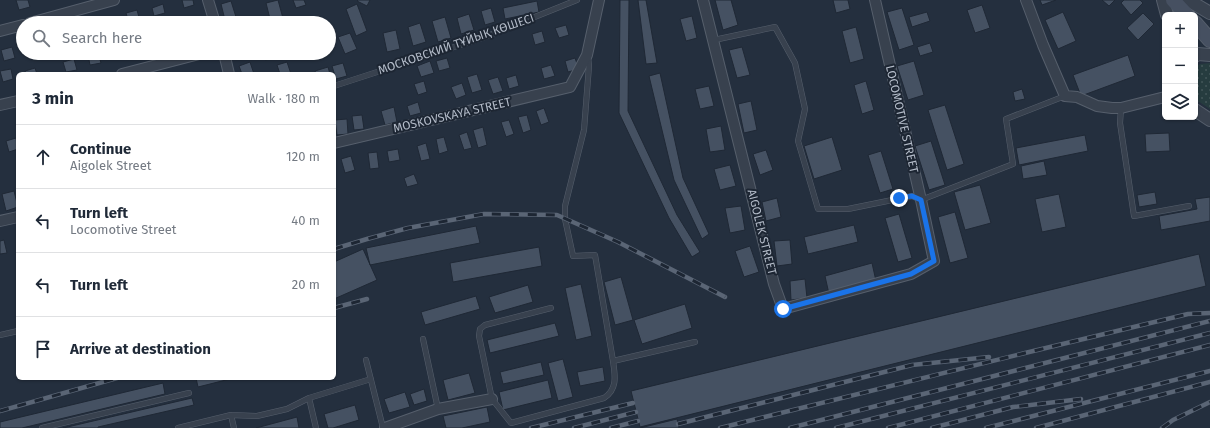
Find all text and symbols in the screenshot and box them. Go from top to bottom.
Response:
street label: МОСКОВСКИЙ ТҰЙЫҚ КӨШЕСІ [376,10,536,77]
map controls [1162,12,1198,120]
button: + [1162,12,1198,48]
search box [16,16,336,60]
icon: search [30,27,52,49]
text: Search here [62,29,142,47]
button: − [1162,48,1198,84]
street label: LOCOMOTIVE STREET [883,64,921,175]
button: layers [1162,84,1198,120]
text: 3 min [32,88,74,109]
text: Walk · 180 m [248,91,320,106]
street label: MOSKOVSKAYA STREET [392,94,513,135]
text: Continue [70,140,131,158]
icon: ahead [32,146,54,168]
text: 120 m [286,149,320,164]
text: Aigolek Street [70,158,151,173]
street label: AIGOLEK STREET [745,188,780,277]
route end [890,189,908,207]
text: Turn left [70,204,128,222]
icon: left [32,210,54,232]
text: 40 m [291,213,320,228]
text: Locomotive Street [70,222,177,237]
icon: left [32,274,54,296]
text: Turn left [70,276,128,294]
text: 20 m [292,277,320,292]
route start [774,300,792,318]
icon: arrive [32,338,54,360]
text: Arrive at destination [70,340,211,358]

